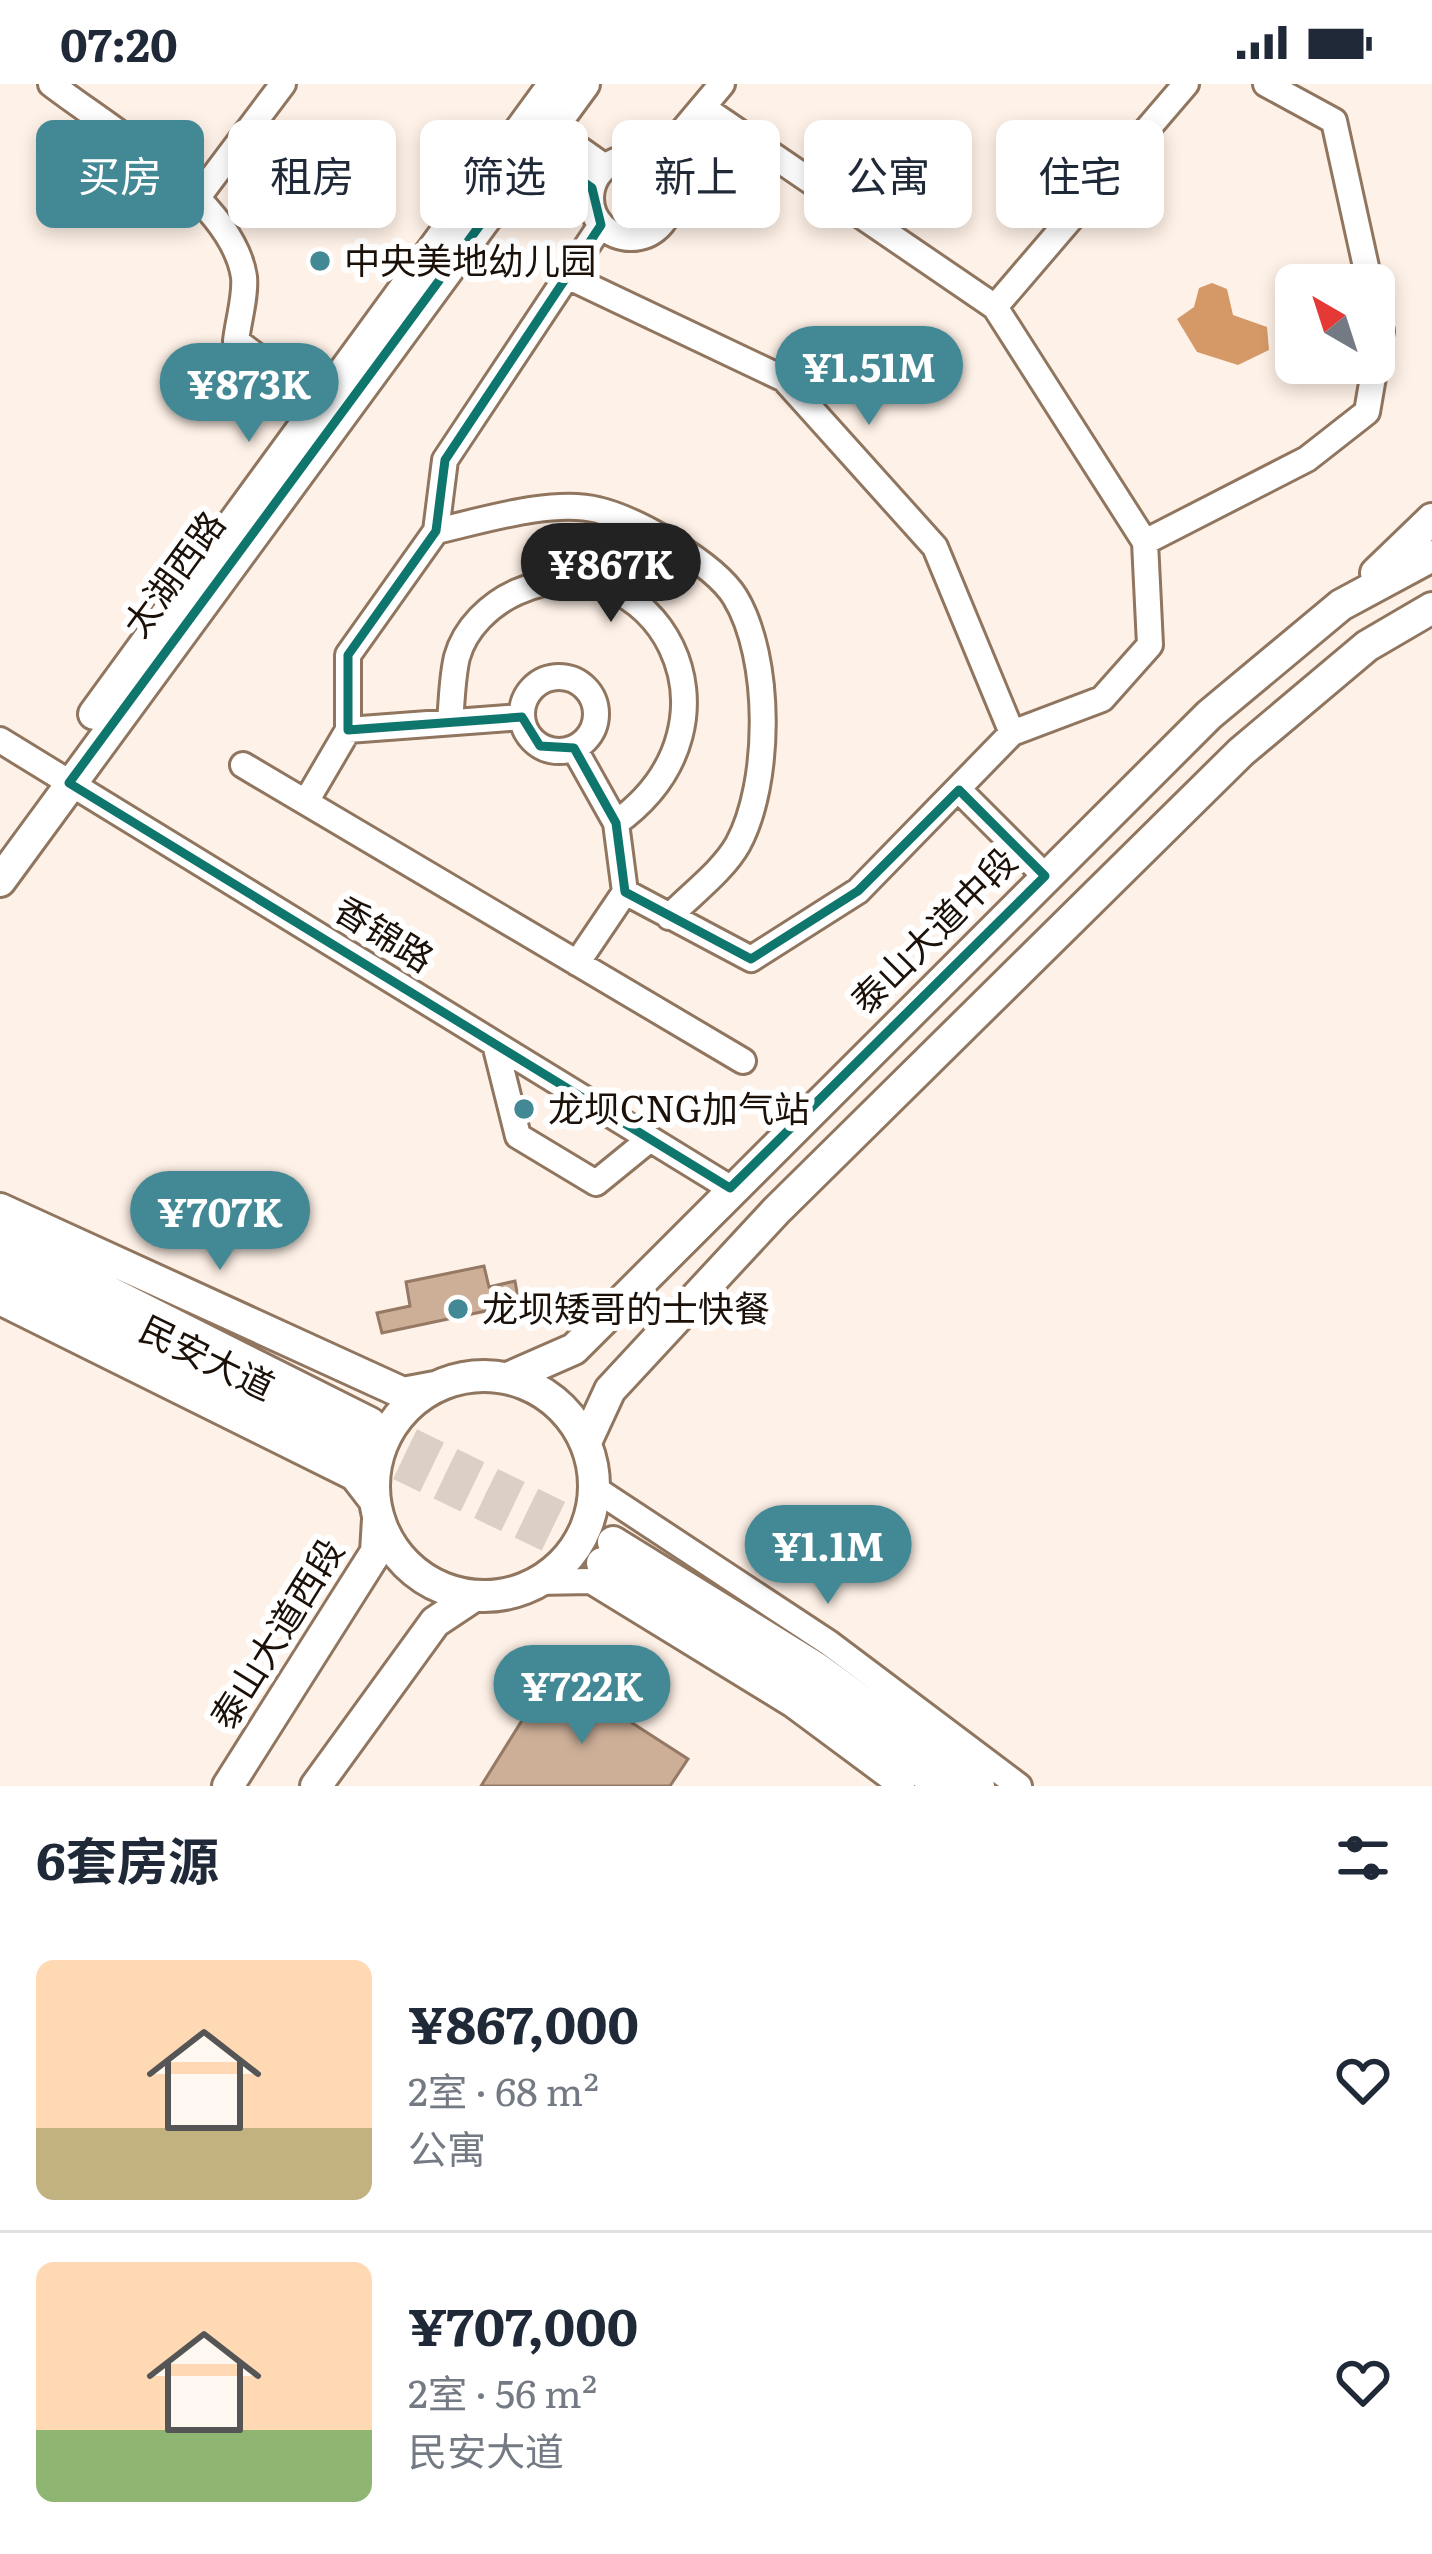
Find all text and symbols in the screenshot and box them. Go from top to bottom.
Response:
text: 07:20 [60,9,178,76]
chip: 买房 [36,120,204,228]
chip: 租房 [228,120,396,228]
chip: 筛选 [420,120,588,228]
chip: 新上 [612,120,780,228]
chip: 公寓 [804,120,972,228]
chip: 住宅 [996,120,1164,228]
place label: 中央美地幼儿园 [344,232,596,285]
marker: 中央美地幼儿园 [307,248,333,274]
north arrow [1275,264,1395,384]
map controls [1275,264,1395,384]
pin: ¥1.51M [771,326,967,428]
text: ¥1.51M [802,336,936,394]
pin: ¥873K [165,343,333,445]
text: ¥873K [187,353,311,411]
street label: 太湖西路 [108,499,236,646]
pin: ¥867K [527,523,695,625]
text: ¥867K [548,533,674,591]
street label: 泰山大道中段 [837,834,1027,1024]
street label: 香锦路 [325,881,445,983]
place label: 龙坝CNG加气站 [548,1080,810,1133]
marker: 龙坝CNG加气站 [511,1096,537,1122]
pin: ¥707K [136,1171,304,1273]
text: ¥707K [157,1181,283,1239]
place label: 龙坝矮哥的士快餐 [482,1280,770,1333]
marker: 龙坝矮哥的士快餐 [445,1296,471,1322]
street label: 民安大道 [132,1300,284,1411]
pin: ¥1.1M [744,1505,912,1607]
text: ¥1.1M [772,1515,884,1573]
street label: 泰山大道西段 [195,1527,355,1738]
pin: ¥722K [498,1645,666,1747]
text: ¥722K [520,1655,644,1713]
text: 6套房源 [36,1820,219,1896]
icon: filters [1330,1825,1396,1891]
text: ¥867,000 [408,1984,639,2060]
icon: home [132,2008,276,2152]
icon: heart [1330,2047,1396,2113]
text: 2室 · 68 m² [408,2060,599,2118]
text: 公寓 [408,2118,486,2176]
text: ¥707,000 [408,2286,638,2362]
icon: home [132,2310,276,2454]
icon: heart [1330,2349,1396,2415]
text: 2室 · 56 m² [408,2362,597,2420]
text: 民安大道 [408,2420,564,2478]

